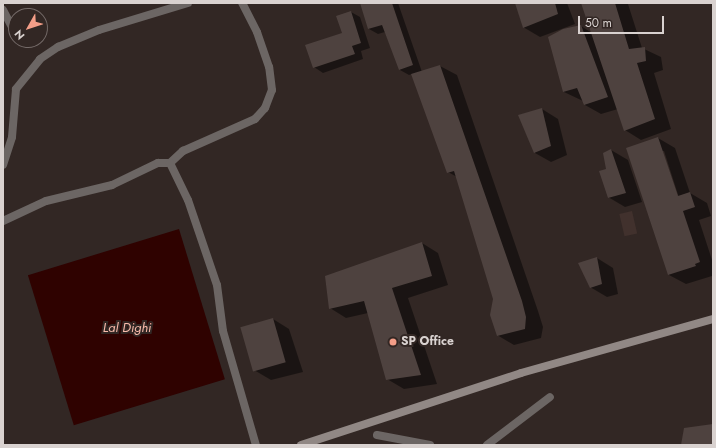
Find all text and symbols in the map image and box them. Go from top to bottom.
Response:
north arrow [8,8,48,48]
scale bar [580,8,666,34]
text: 50 m [585,14,612,32]
text: N [10,27,28,43]
water label: Lal Dighi [103,320,151,336]
place label: SP Office [401,335,454,349]
marker: SP Office [388,337,398,347]

